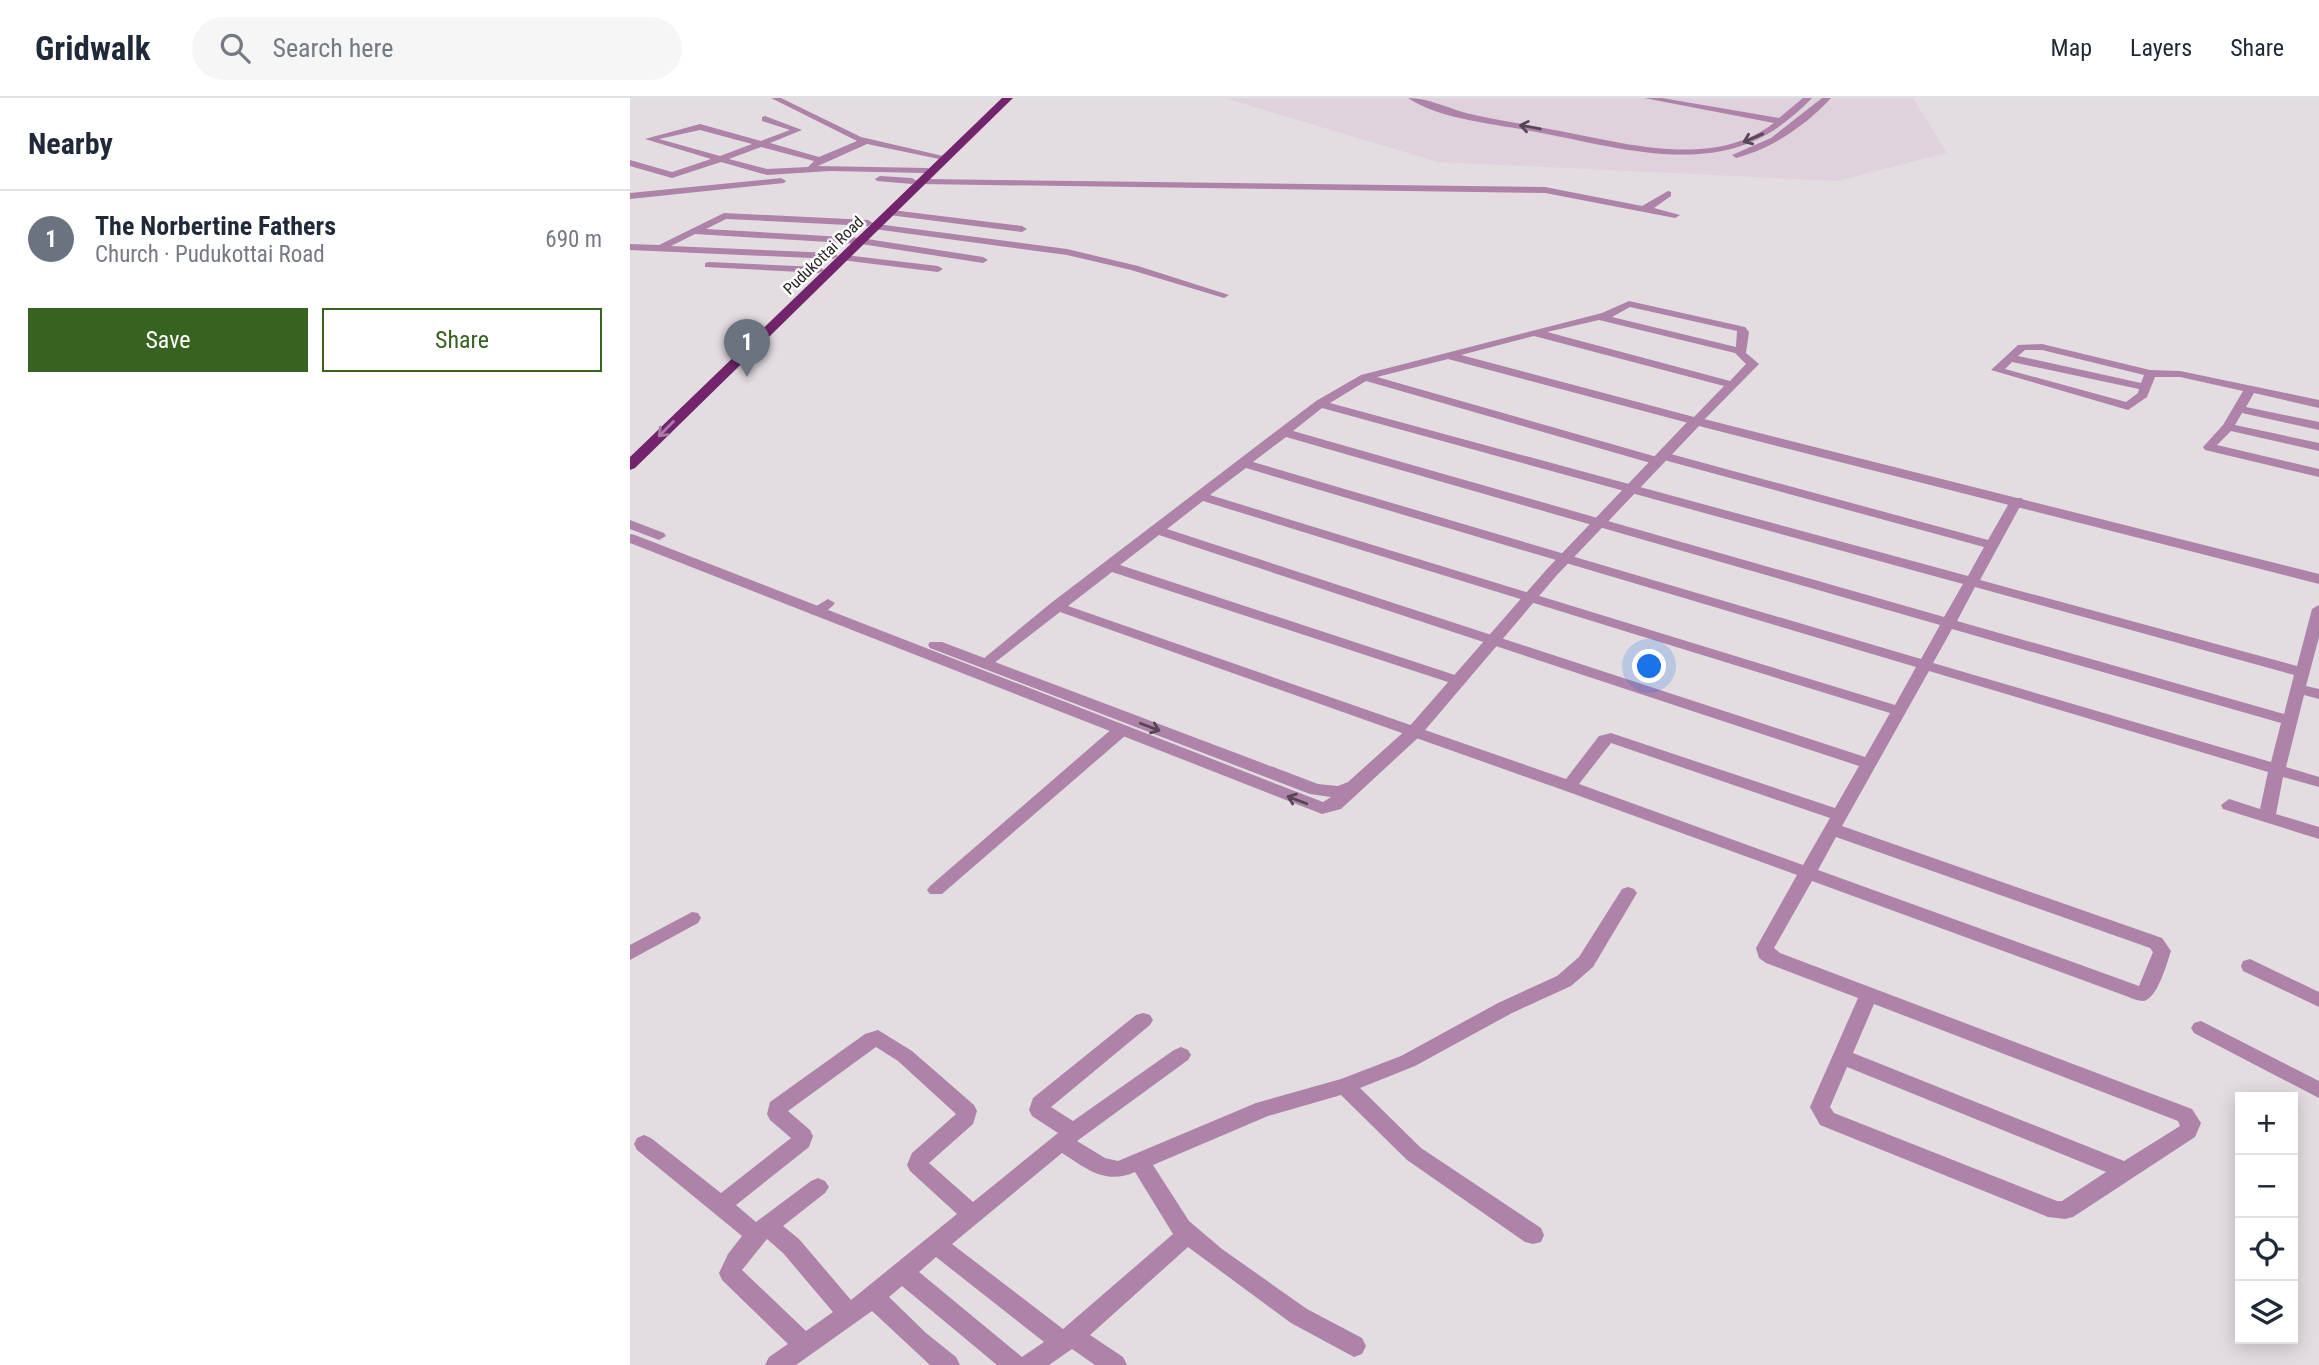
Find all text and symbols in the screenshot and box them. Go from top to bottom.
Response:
search box [192,17,682,80]
text: Gridwalk [35,29,150,68]
icon: search [216,29,254,67]
text: Search here [272,33,393,63]
text: Map [2051,34,2092,62]
text: Layers [2130,34,2192,62]
text: Share [2230,34,2284,62]
one-way arrow [1519,120,1541,134]
text: Nearby [28,126,113,161]
one-way arrow [1743,132,1764,145]
text: The Norbertine Fathers [95,211,336,241]
street label: Pudukottai Road [779,212,867,298]
text: 1 [45,226,57,253]
text: 690 m [545,226,602,253]
text: Church · Pudukottai Road [95,241,325,268]
button: Save [28,308,308,372]
button: Share [322,308,602,372]
pin: 1 [724,319,770,377]
one-way arrow [658,420,675,437]
your location [1632,649,1666,683]
one-way arrow [1138,722,1160,734]
one-way arrow [1287,792,1309,805]
map controls [2235,1092,2298,1344]
button: + [2235,1092,2298,1155]
button: − [2235,1155,2298,1218]
button: locate [2235,1218,2298,1281]
button: layers [2235,1281,2298,1344]

